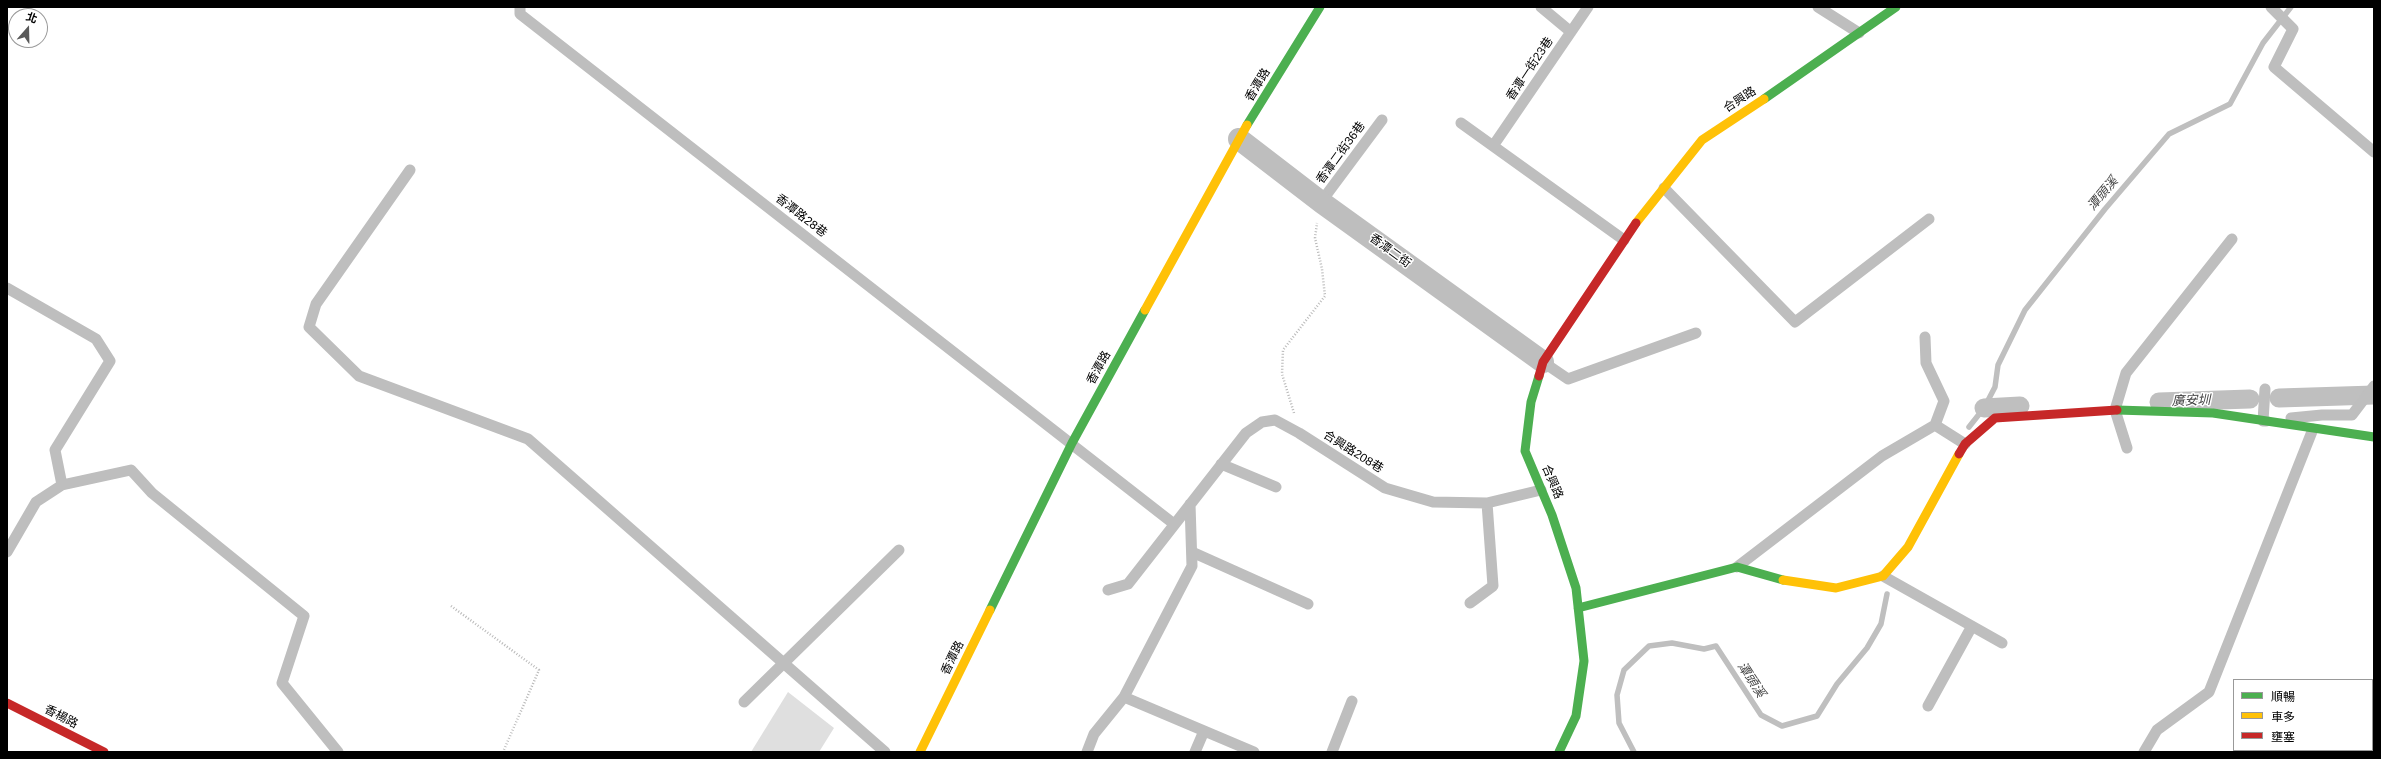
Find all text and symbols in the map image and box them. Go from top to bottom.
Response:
north arrow [8,8,48,48]
text: 北 [25,10,39,25]
street label: 香潭一街23巷 [1504,35,1556,103]
street label: 香潭路 [1243,66,1273,104]
street label: 合興路 [1721,84,1759,116]
street label: 香潭二街36巷 [1314,119,1368,187]
water label: 潭頭溪 [2084,174,2122,214]
street label: 香潭路28巷 [772,191,830,241]
street label: 香潭二街 [1366,231,1414,271]
street label: 香潭路 [1084,349,1114,387]
water label: 廣安圳 [2171,393,2211,409]
street label: 合興路208巷 [1320,428,1386,476]
street label: 合興路 [1538,463,1566,501]
street label: 香潭路 [939,639,967,677]
water label: 潭頭溪 [1734,659,1768,701]
legend [2233,679,2373,751]
text: 順暢 [2271,690,2295,704]
street label: 香楊路 [42,702,80,732]
text: 車多 [2271,710,2295,724]
text: 壅塞 [2271,730,2295,744]

